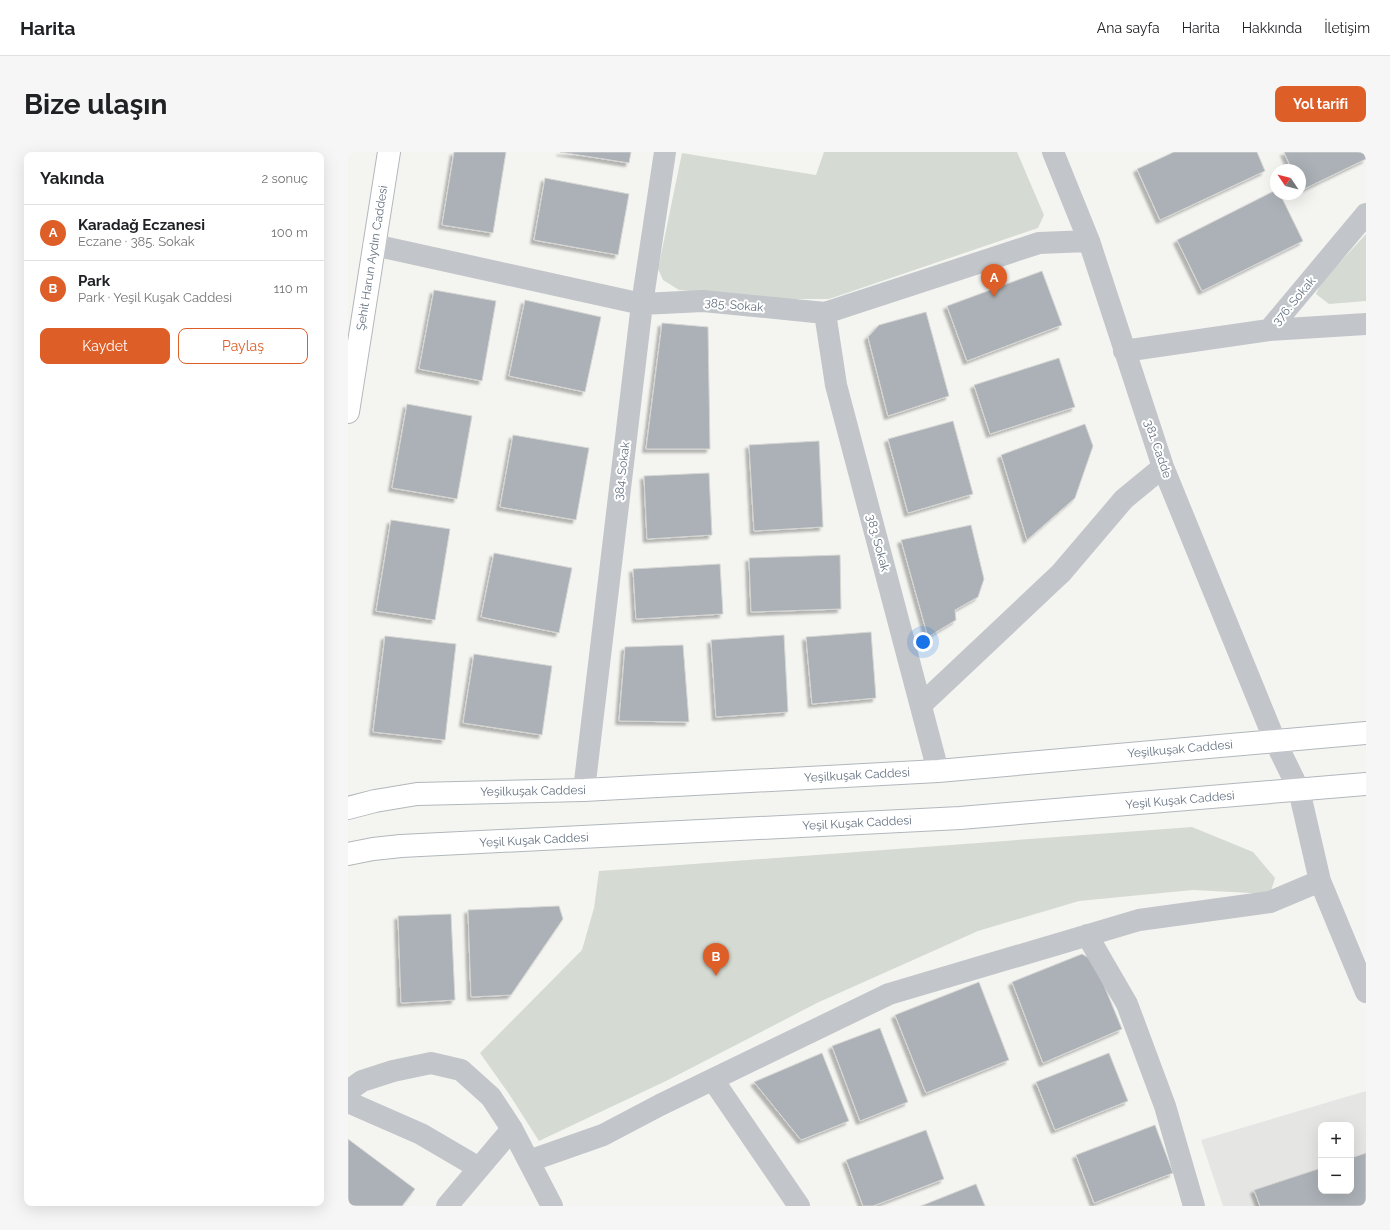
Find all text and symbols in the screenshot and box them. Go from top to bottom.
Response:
text: Harita [20,17,75,39]
text: Ana sayfa [1097,20,1160,36]
text: Harita [1182,20,1220,36]
text: Hakkında [1242,20,1302,36]
text: İletişim [1324,20,1370,36]
button: Yol tarifi [1275,86,1366,122]
text: Bize ulaşın [24,88,167,121]
north arrow [1270,164,1306,200]
text: Yakında [40,168,104,188]
text: 2 sonuç [261,171,308,186]
street label: Şehit Harun Aydın Caddesi [354,184,390,332]
text: Karadağ Eczanesi [78,216,205,234]
text: A [49,225,57,240]
text: 100 m [271,225,308,240]
text: Eczane · 385. Sokak [78,234,195,249]
pin: A [981,264,1007,297]
text: Park [78,272,110,290]
street label: 376. Sokak [1270,273,1319,328]
text: B [49,281,57,296]
text: 110 m [274,281,308,296]
text: Park · Yeşil Kuşak Caddesi [78,290,232,305]
street label: 385. Sokak [704,295,765,315]
button: Kaydet [40,328,170,364]
button: Paylaş [178,328,308,364]
street label: 381. Cadde [1141,418,1175,480]
street label: 384. Sokak [611,440,633,501]
street label: 383. Sokak [864,513,893,574]
your location [913,632,933,652]
street label: Yeşilkuşak Caddesi [1127,737,1233,761]
street label: Yeşilkuşak Caddesi [804,765,910,785]
street label: Yeşilkuşak Caddesi [480,783,586,799]
street label: Yeşil Kuşak Caddesi [1125,788,1235,812]
street label: Yeşil Kuşak Caddesi [802,813,912,833]
street label: Yeşil Kuşak Caddesi [479,830,589,850]
pin: B [703,943,729,976]
map controls [1318,1122,1354,1194]
button: + [1318,1122,1354,1158]
button: − [1318,1158,1354,1194]

